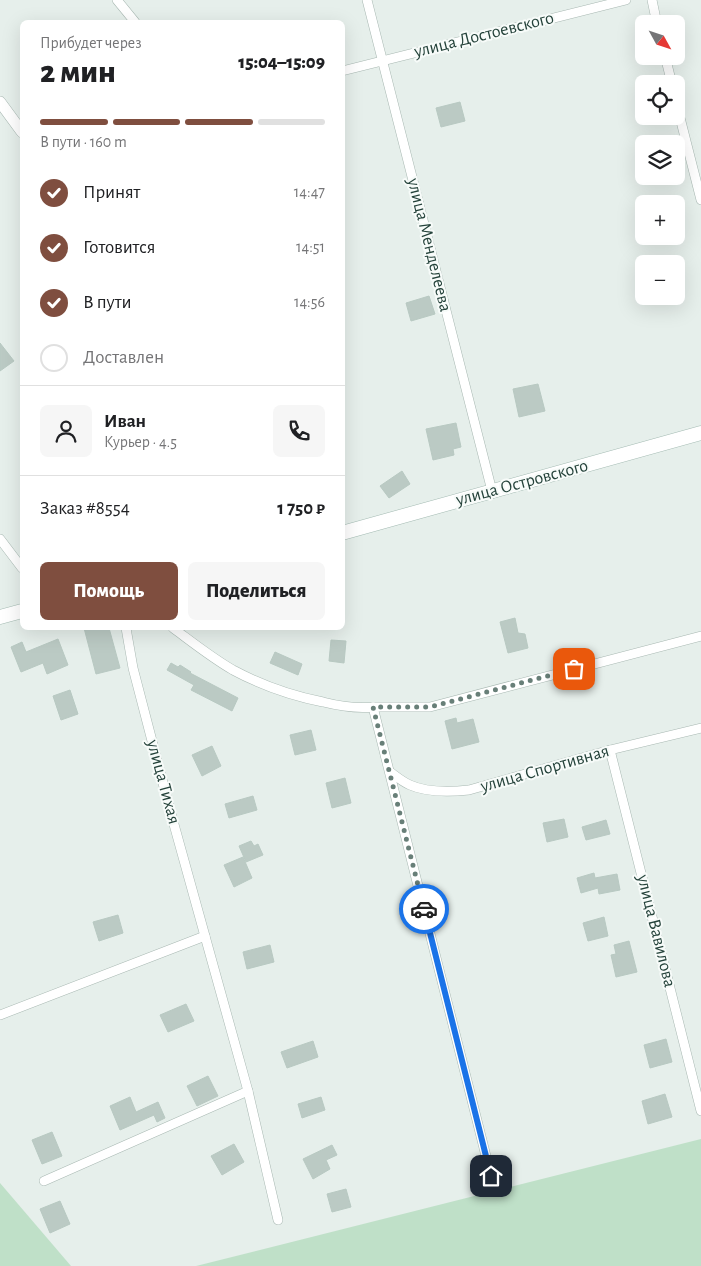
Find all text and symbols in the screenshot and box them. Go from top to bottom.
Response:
street label: улица Достоевского [411,9,556,61]
north arrow [635,15,685,65]
map controls [635,15,685,305]
text: Прибудет через [40,35,142,51]
text: 15:04–15:09 [238,53,325,72]
text: 2 мин [40,56,116,88]
button: locate [635,75,685,125]
text: В пути · 160 m [40,134,127,150]
button: layers [635,135,685,185]
street label: улица Менделеева [403,175,454,314]
icon: check [40,179,68,207]
text: Принят [83,183,140,202]
text: 14:47 [294,184,325,200]
button: + [635,195,685,245]
icon: check [40,234,68,262]
text: Готовится [83,238,156,257]
text: 14:51 [296,239,325,255]
button: − [635,255,685,305]
icon: check [40,289,68,317]
text: В пути [83,293,132,312]
text: 14:56 [294,294,325,310]
text: Доставлен [83,348,164,367]
button: person [40,405,92,457]
button: phone [273,405,325,457]
text: Иван [104,412,146,431]
text: Курьер · 4.5 [104,434,177,450]
street label: улица Островского [453,457,590,510]
text: Заказ #8554 [40,499,130,518]
text: 1 750 ₽ [277,499,325,518]
button: Помощь [40,562,178,620]
button: Поделиться [188,562,325,620]
pin [553,648,595,690]
icon: bag [560,655,588,683]
street label: улица Тихая [143,737,183,826]
street label: улица Спортивная [478,742,611,796]
street label: улица Вавилова [633,872,679,989]
courier [399,884,449,934]
icon: car [410,895,438,923]
pin [470,1155,512,1197]
icon: home [477,1162,505,1190]

